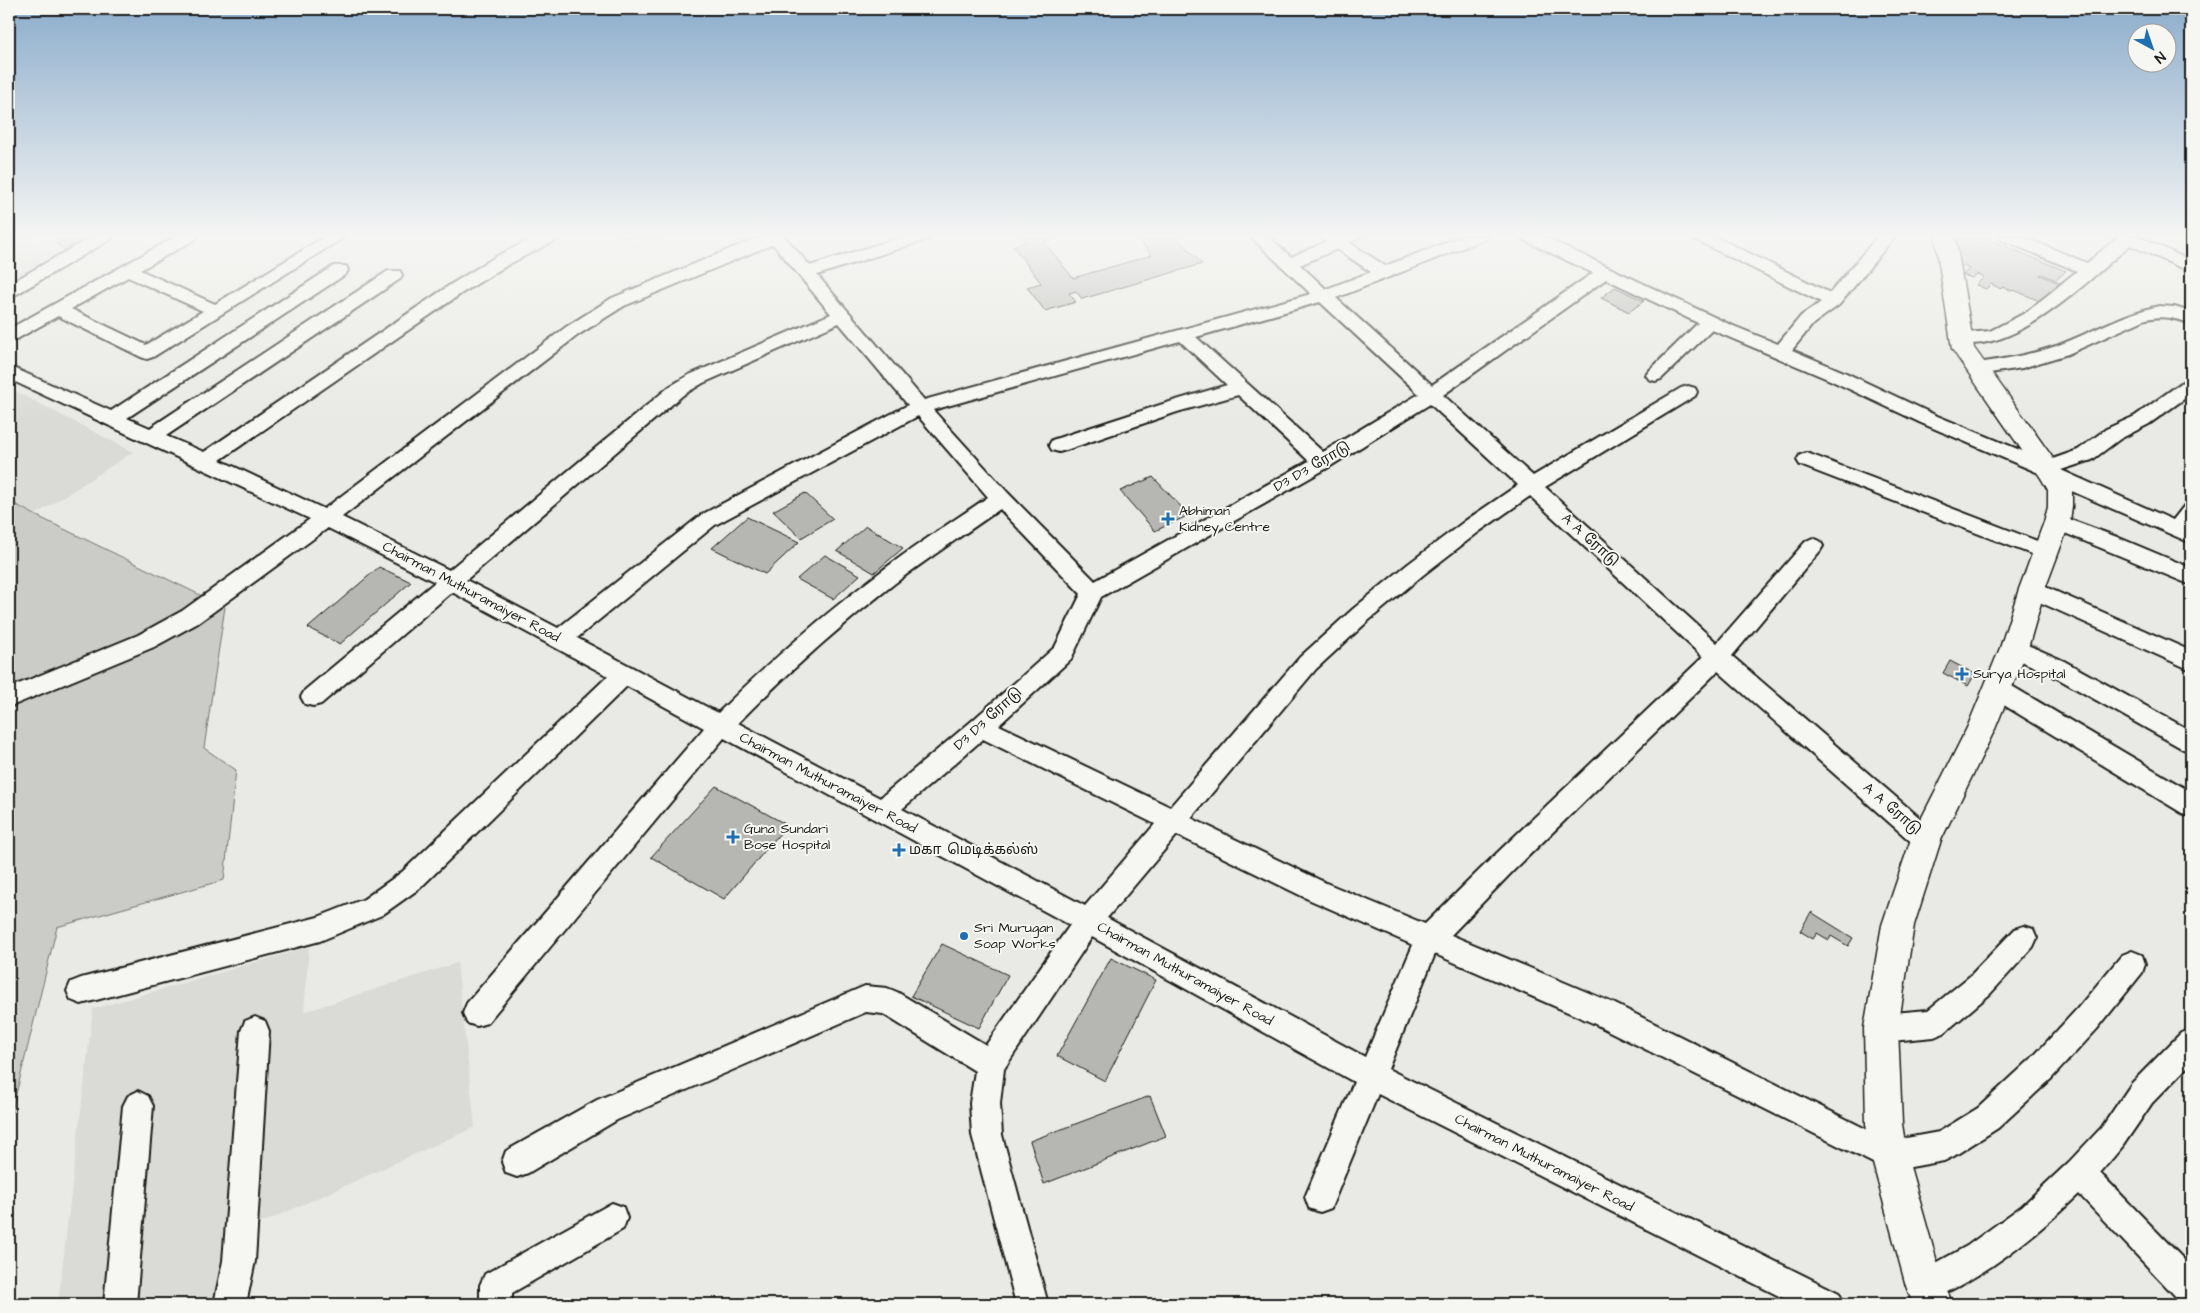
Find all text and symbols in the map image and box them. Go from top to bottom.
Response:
north arrow [2128,22,2178,72]
text: N [2150,47,2170,68]
street label: D3 D3 ரோடு [1270,437,1354,497]
place label: Abhiman Kidney Centre [1179,501,1271,537]
street label: A A ரோடு [1557,509,1623,571]
marker: Abhiman Kidney Centre [1161,512,1175,526]
street label: Chairman Muthuramaiyer Road [379,537,563,647]
place label: Surya Hospital [1973,664,2066,684]
marker: Surya Hospital [1955,667,1969,681]
street label: D3 D3 ரோடு [949,683,1027,755]
street label: Chairman Muthuramaiyer Road [736,728,920,838]
street label: A A ரோடு [1859,778,1925,840]
place label: Guna Sundari Bose Hospital [744,819,830,855]
marker: Guna Sundari Bose Hospital [726,830,740,844]
place label: மகா மெடிக்கல்ஸ் [909,840,1038,860]
marker: மகா மெடிக்கல்ஸ் [893,844,905,856]
street label: Chairman Muthuramaiyer Road [1093,917,1277,1031]
place label: Sri Murugan Soap Works [974,918,1056,954]
marker: Sri Murugan Soap Works [958,930,970,942]
street label: Chairman Muthuramaiyer Road [1451,1109,1637,1217]

